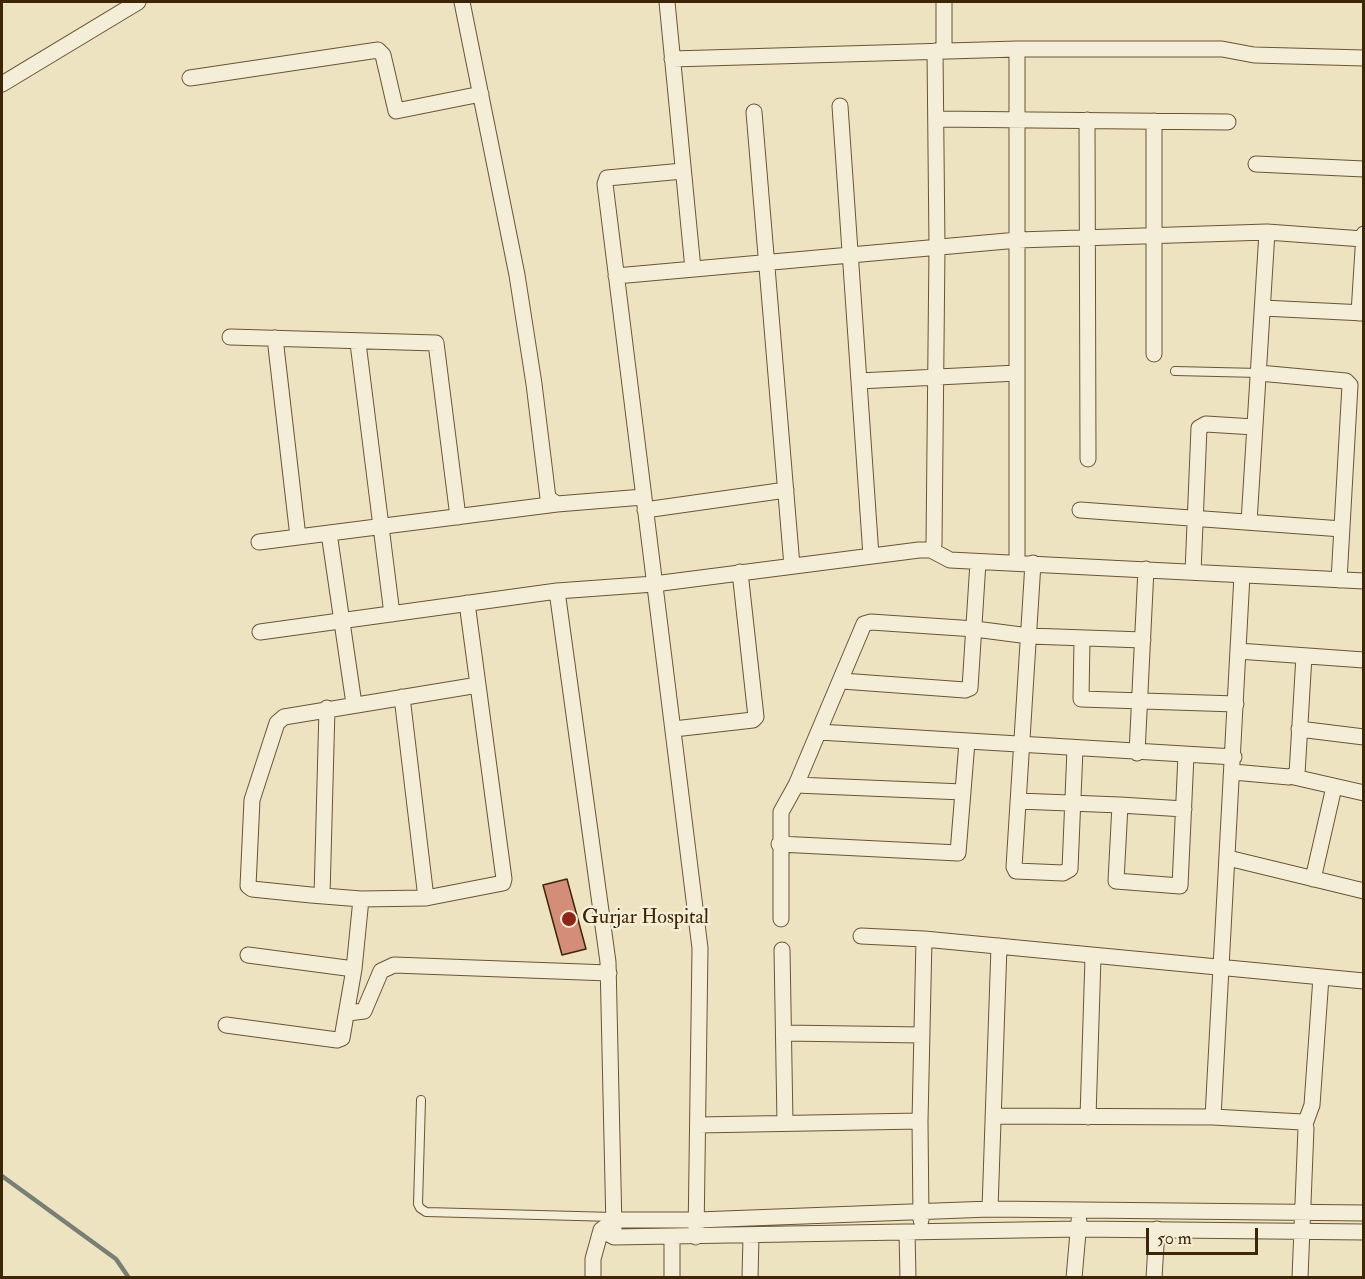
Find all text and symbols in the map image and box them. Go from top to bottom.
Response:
place label: Gurjar Hospital [582,907,709,931]
marker: Gurjar Hospital [560,910,578,928]
scale bar [1149,1216,1262,1254]
text: 50 m [1157,1227,1192,1250]

